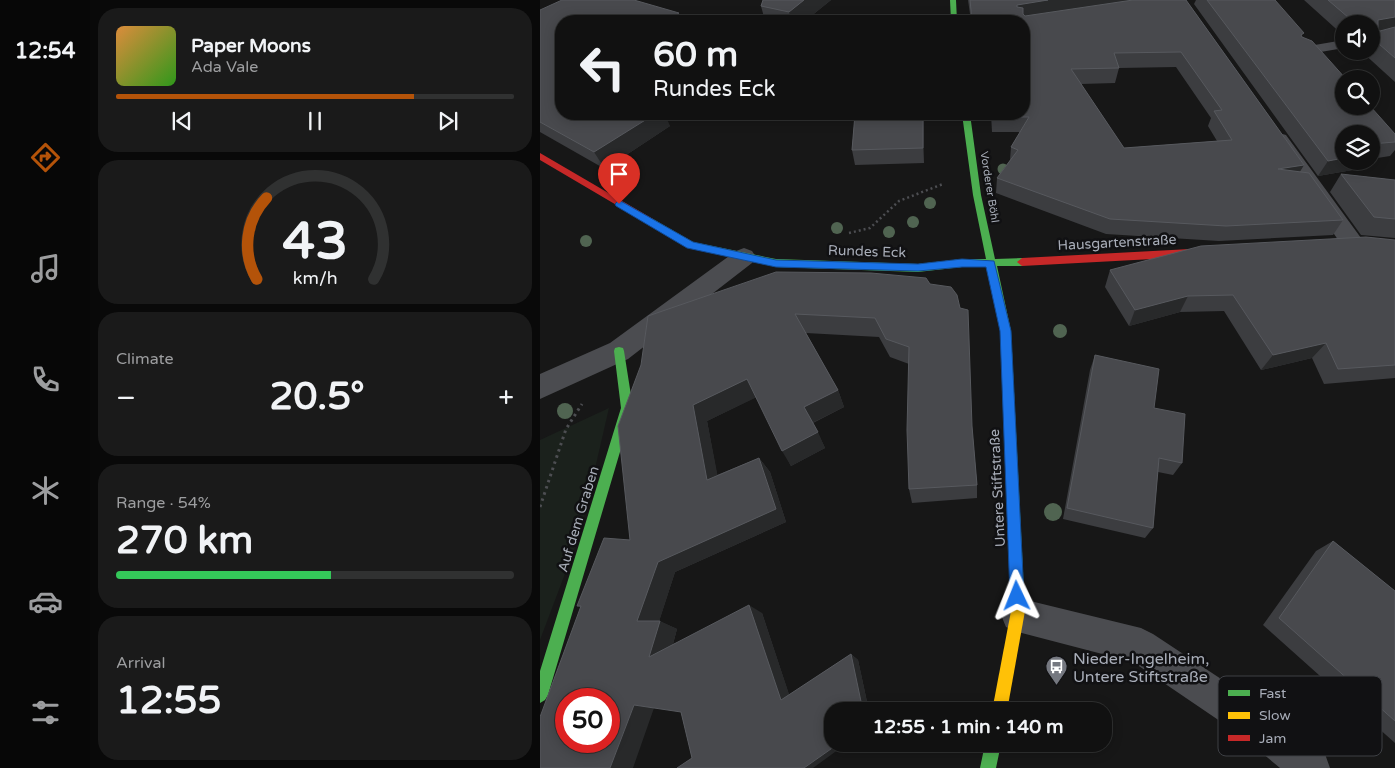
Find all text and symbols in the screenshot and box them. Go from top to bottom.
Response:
map controls [1335,15,1380,170]
button: sound [1335,15,1380,60]
text: 60 m [653,34,738,76]
text: Paper Moons [191,35,311,57]
icon: left [570,35,635,100]
text: 12:54 [15,38,75,64]
text: Ada Vale [191,57,258,77]
button: search [1335,70,1380,115]
text: Rundes Eck [653,76,776,102]
icon: previous [168,107,196,135]
icon: pause [301,107,329,135]
icon: next [434,107,462,135]
button: layers [1335,125,1380,170]
icon: directions [28,140,63,175]
street label: Vorderer Böhl [977,151,1002,224]
pin [598,153,640,204]
icon: arrive [605,160,633,188]
text: 43 [282,210,348,273]
street label: Hausgartenstraße [1057,231,1177,254]
street label: Rundes Eck [828,242,907,261]
icon: music [28,251,63,286]
text: km/h [293,268,337,289]
text: Climate [116,349,174,369]
icon: phone [28,362,63,397]
text: 20.5° [270,374,365,420]
text: − [116,381,136,415]
text: + [498,381,514,415]
street label: Untere Stiftstraße [986,429,1009,547]
street label: Auf dem Graben [554,464,603,574]
icon: climate [28,473,63,508]
text: Range · 54% [116,493,211,513]
text: 270 km [116,518,253,564]
position arrow [990,569,1042,621]
icon: car [28,584,63,619]
place label: Nieder-Ingelheim, Untere Stiftstraße [1073,649,1209,687]
text: Arrival [116,653,165,673]
bus stop icon: Nieder-Ingelheim, Untere Stiftstraße [1045,655,1069,686]
legend [1218,676,1382,756]
text: 12:55 [116,678,221,724]
text: Fast [1259,685,1287,702]
speed limit sign: 50 [555,688,620,753]
icon: filters [28,695,63,730]
text: Slow [1259,707,1291,724]
text: 12:55 · 1 min · 140 m [872,716,1064,738]
text: Jam [1259,730,1286,747]

